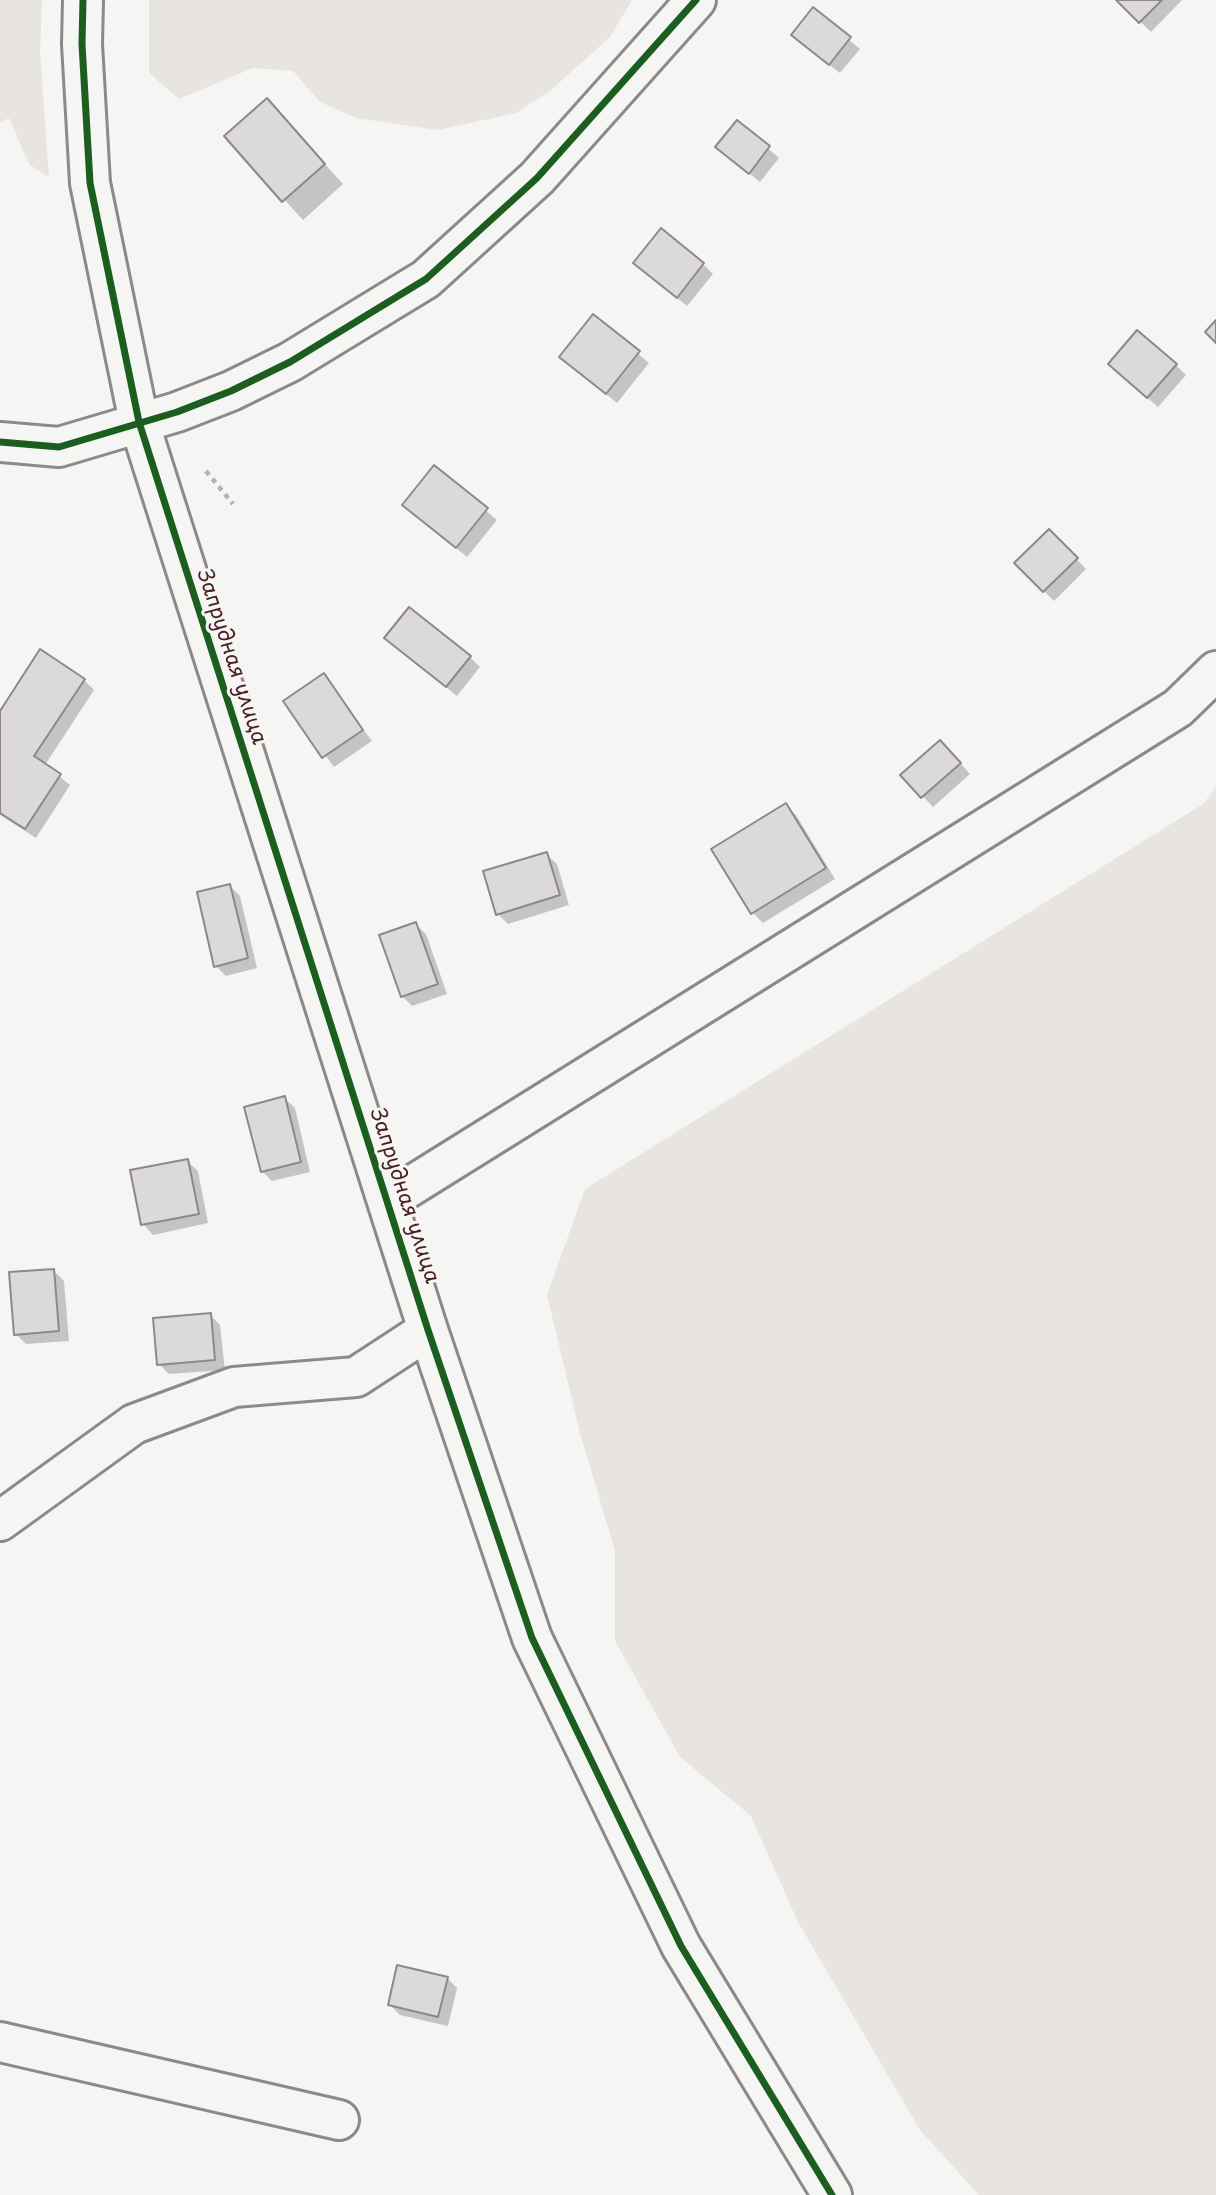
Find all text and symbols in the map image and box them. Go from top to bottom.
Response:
street label: Запрудная улица [191,566,271,748]
street label: Запрудная улица [364,1105,444,1287]

